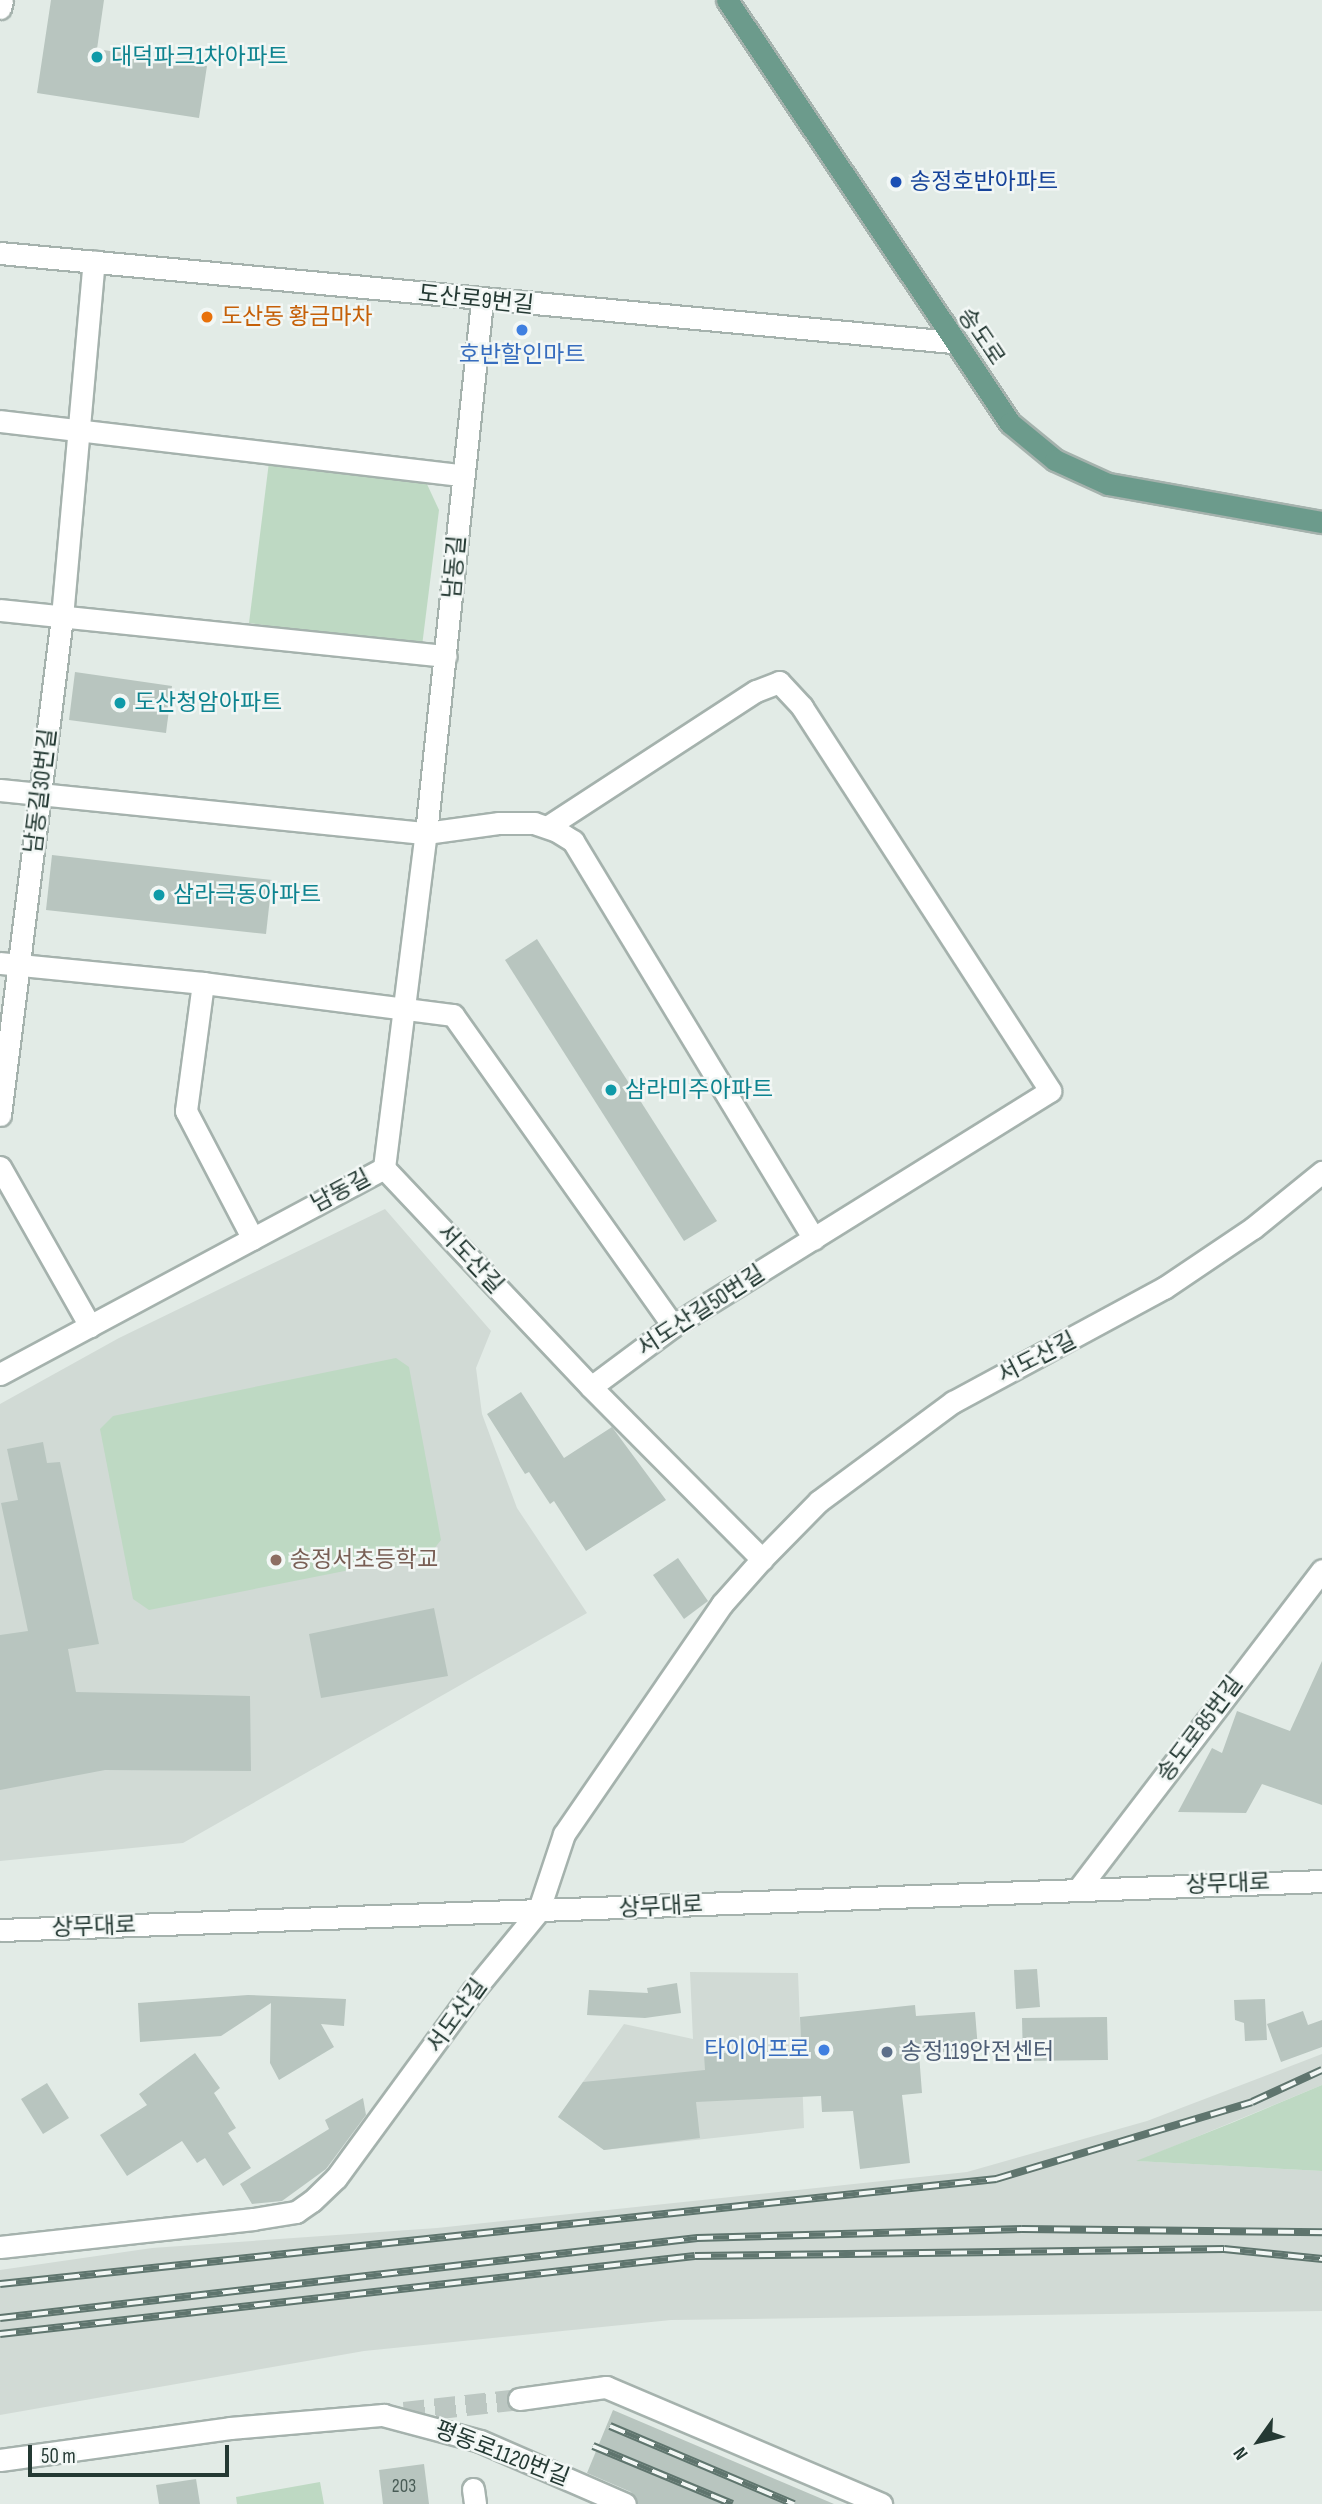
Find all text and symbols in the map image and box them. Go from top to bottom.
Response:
place label: 대덕파크1차아파트 [111,43,288,71]
marker: 대덕파크1차아파트 [89,49,105,65]
place label: 송정호반아파트 [910,168,1058,196]
marker: 송정호반아파트 [888,174,904,190]
street label: 도산로9번길 [417,280,535,320]
place label: 도산동 황금마차 [221,303,373,331]
street label: 송도로 [952,303,1010,371]
marker: 도산동 황금마차 [199,309,215,325]
marker: 호반할인마트 [514,322,530,338]
place label: 호반할인마트 [459,341,585,369]
street label: 남동길 [438,534,472,600]
place label: 도산청암아파트 [134,689,282,717]
marker: 도산청암아파트 [112,695,128,711]
street label: 남동길30번길 [20,727,62,855]
place label: 삼라극동아파트 [173,881,321,909]
marker: 삼라극동아파트 [151,887,167,903]
place label: 삼라미주아파트 [625,1076,773,1104]
marker: 삼라미주아파트 [603,1082,619,1098]
street label: 남동길 [306,1164,376,1218]
street label: 서도산길 [431,1219,509,1299]
street label: 서도산길50번길 [632,1260,770,1362]
street label: 서도산길 [993,1326,1081,1390]
place label: 송정서초등학교 [290,1546,438,1574]
marker: 송정서초등학교 [268,1552,284,1568]
street label: 송도로85번길 [1151,1671,1249,1787]
street label: 상무대로 [1185,1869,1271,1899]
street label: 상무대로 [618,1891,704,1923]
street label: 상무대로 [51,1912,137,1942]
street label: 서도산길 [421,1974,493,2058]
place label: 타이어프로 [704,2036,810,2064]
place label: 송정119안전센터 [901,2038,1054,2066]
marker: 타이어프로 [816,2042,832,2058]
marker: 송정119안전센터 [879,2044,895,2060]
north arrow [1224,2406,1294,2476]
street label: 평동로1120번길 [431,2416,573,2492]
scale bar [32,2430,233,2474]
text: N [1229,2442,1254,2464]
text: 50 m [41,2444,76,2469]
house number: 203 [392,2476,416,2498]

